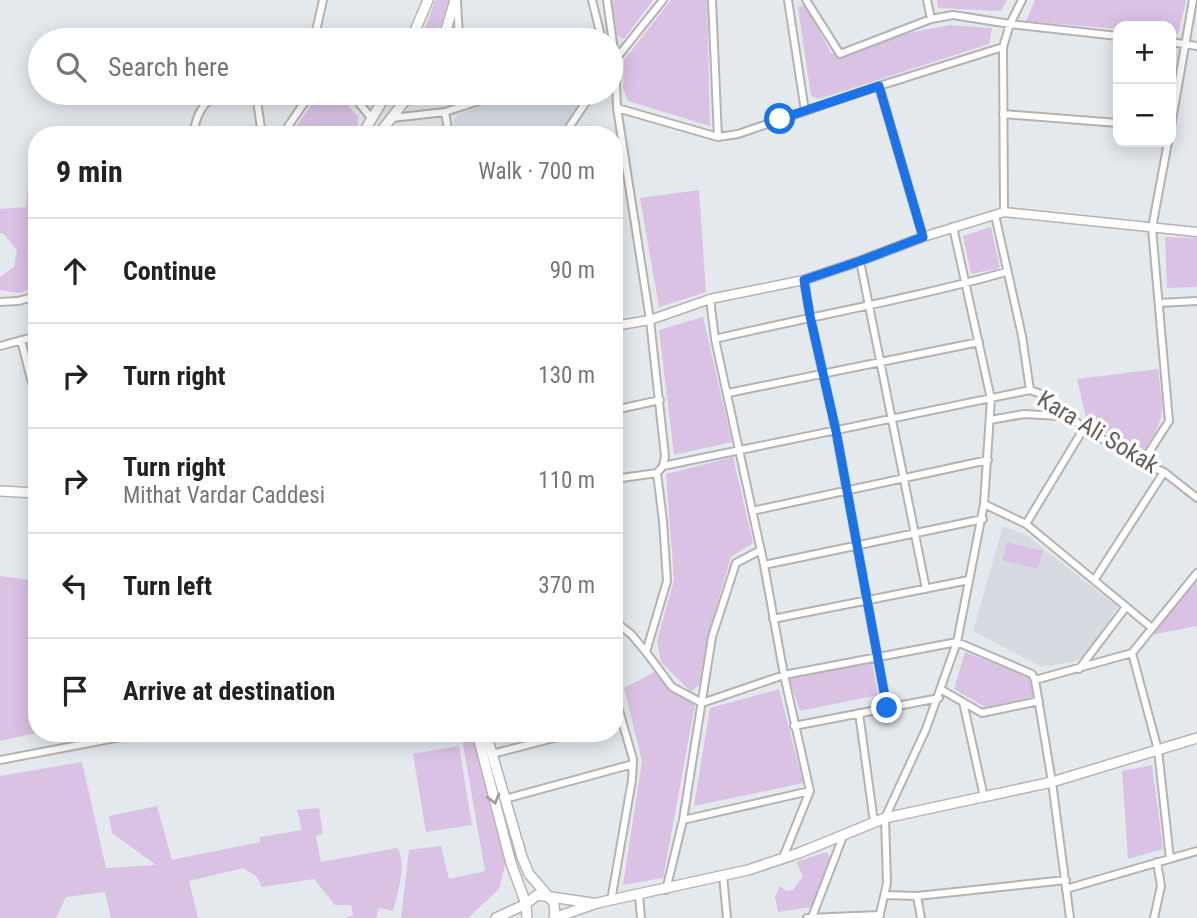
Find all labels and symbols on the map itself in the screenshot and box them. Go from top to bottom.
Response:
route start [764,103,795,134]
street label: Kara Ali Sokak [1032,385,1164,479]
route end [871,692,902,723]
one-way arrow [486,793,500,805]

